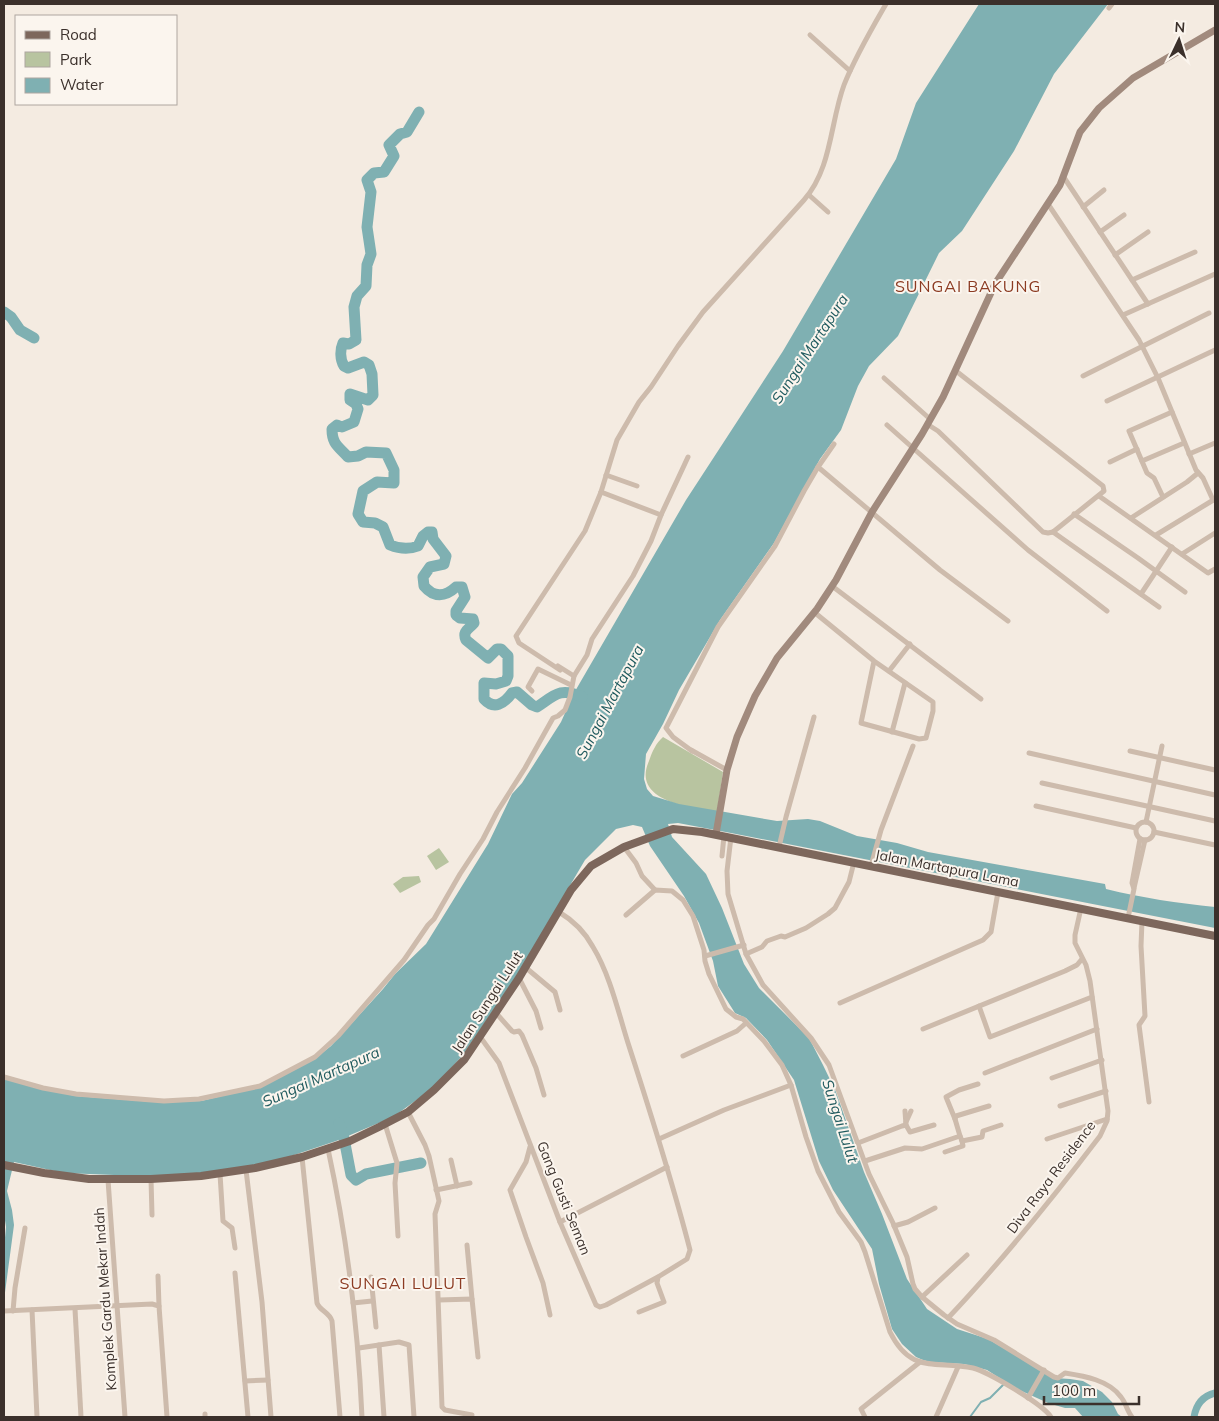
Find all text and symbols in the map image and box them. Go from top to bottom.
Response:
legend [15,15,178,105]
north arrow [1154,15,1204,65]
text: N [1174,18,1186,36]
text: Road [60,25,97,44]
text: Park [60,50,92,69]
text: Water [60,75,104,94]
district label: SUNGAI BAKUNG [895,276,1041,296]
water label: Sungai Martapura [767,291,852,407]
water label: Sungai Martapura [572,642,648,762]
street label: Jalan Martapura Lama [874,845,1020,891]
street label: Jalan Sungai Lulut [448,948,527,1056]
water label: Sungai Martapura [259,1042,382,1111]
water label: Sungai Lulut [818,1077,863,1166]
street label: Diva Raya Residence [1003,1117,1099,1237]
street label: Gang Gusti Seman [533,1138,595,1258]
street label: Komplek Gardu Mekar Indah [90,1207,120,1391]
district label: SUNGAI LULUT [340,1273,467,1293]
scale bar [1044,1374,1139,1406]
text: 100 m [1052,1381,1096,1400]

